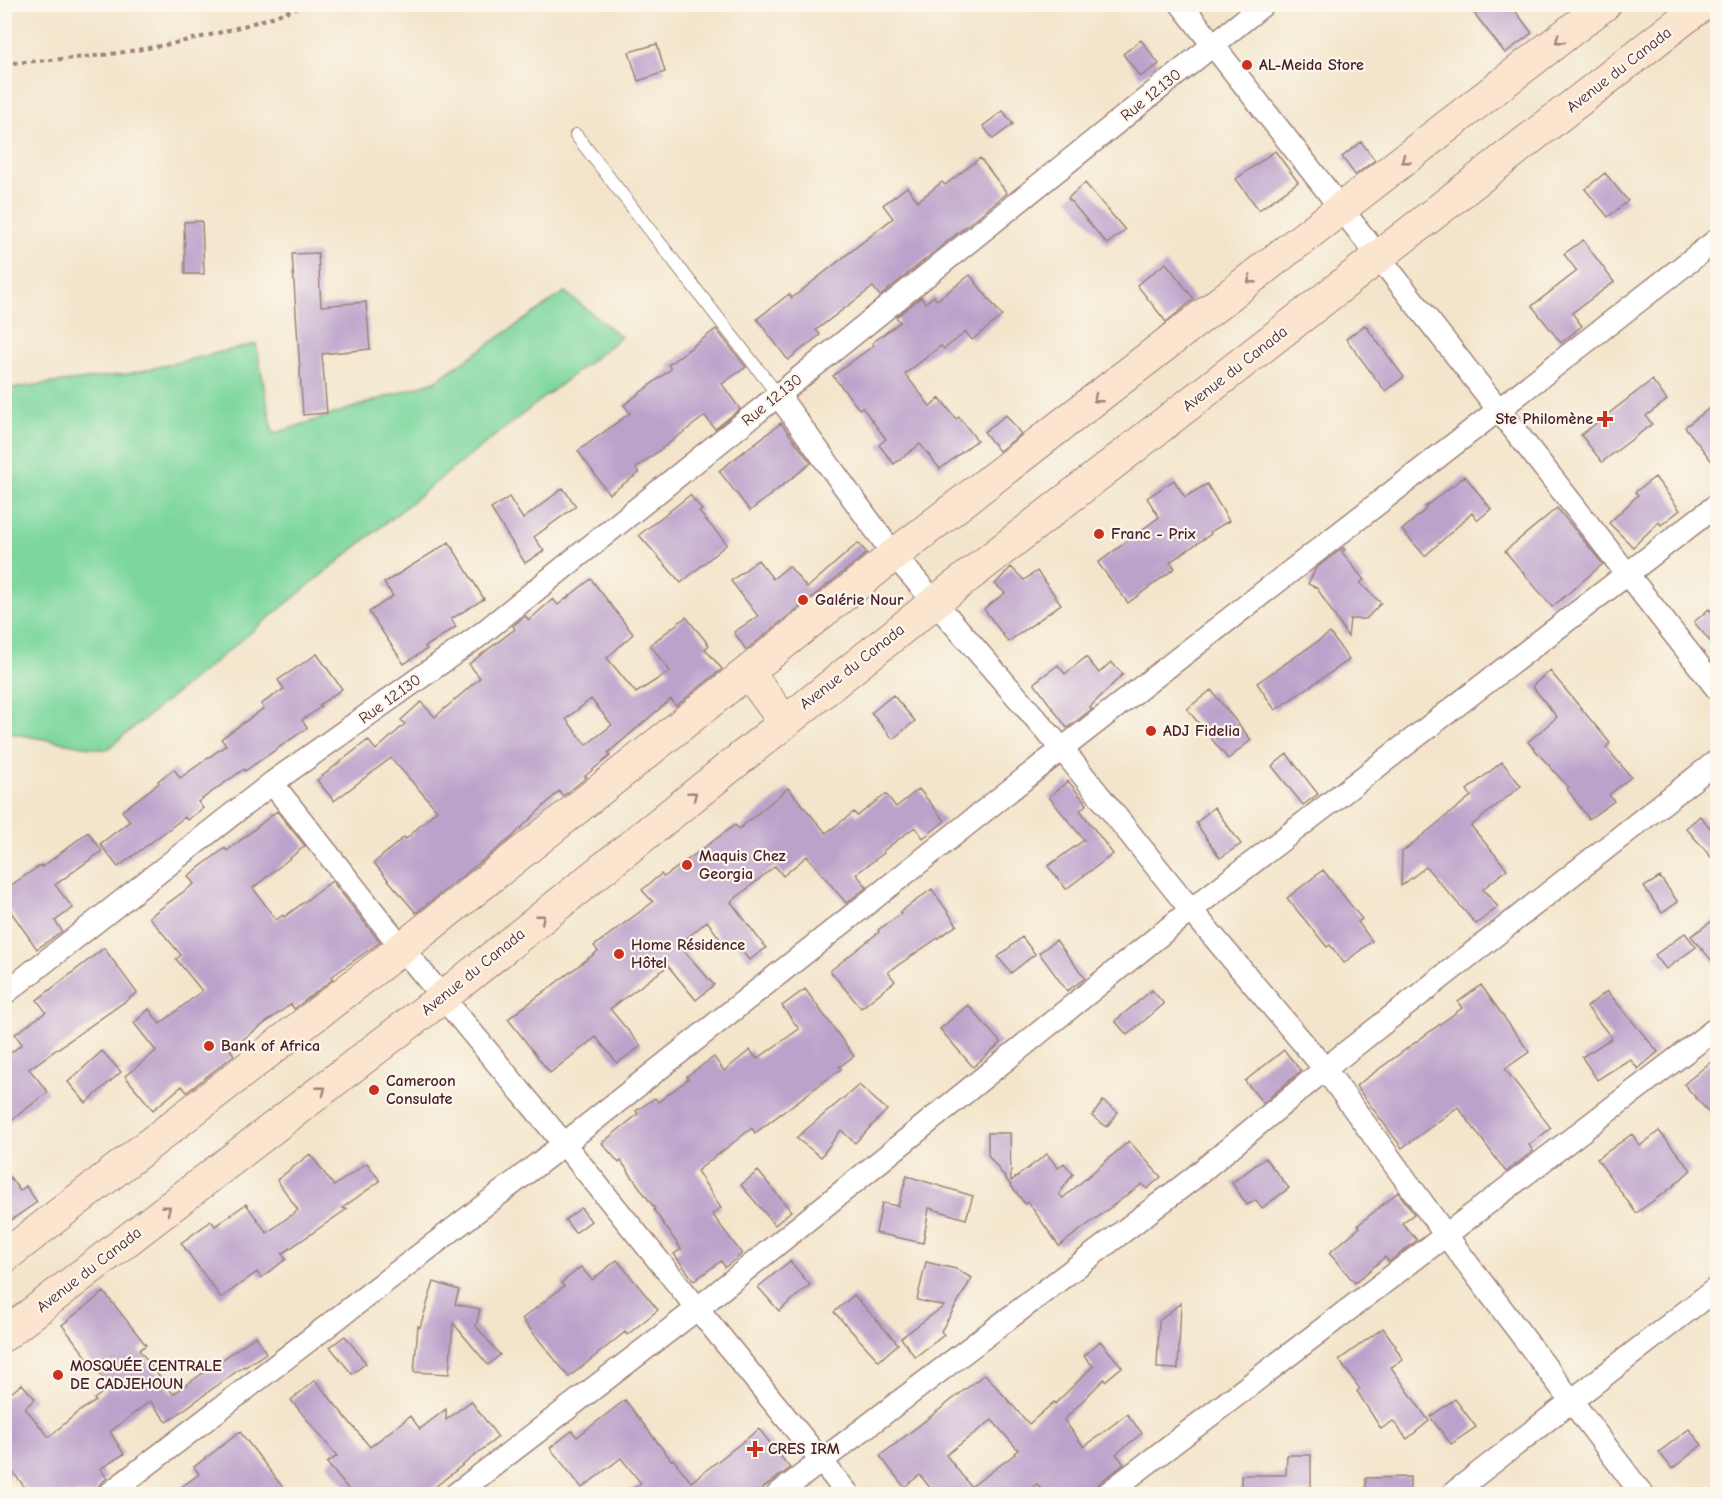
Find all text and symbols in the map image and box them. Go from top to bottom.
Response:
street label: Avenue du Canada [1563,24,1675,116]
one-way arrow [1554,33,1565,44]
place label: AL-Meida Store [1259,56,1364,74]
marker: AL-Meida Store [1240,58,1254,72]
street label: Rue 12.130 [1117,65,1185,125]
one-way arrow [1401,153,1412,164]
one-way arrow [1246,272,1257,283]
street label: Avenue du Canada [1179,323,1291,415]
street label: Rue 12.130 [738,370,806,430]
one-way arrow [1092,392,1103,403]
place label: Ste Philomène [1495,410,1593,428]
marker: Ste Philomène [1598,412,1612,426]
place label: Franc - Prix [1111,525,1196,543]
marker: Franc - Prix [1092,527,1106,541]
place label: Galérie Nour [815,591,904,609]
marker: Galérie Nour [796,593,810,607]
street label: Avenue du Canada [796,621,908,713]
street label: Rue 12.130 [355,670,425,728]
place label: ADJ Fidelia [1163,722,1240,740]
marker: ADJ Fidelia [1144,724,1158,738]
one-way arrow [686,792,697,803]
place label: Maquis Chez Georgia [699,847,786,883]
marker: Maquis Chez Georgia [680,858,694,872]
one-way arrow [534,914,545,925]
street label: Avenue du Canada [418,925,528,1019]
place label: Home Résidence Hôtel [631,936,745,972]
marker: Home Résidence Hôtel [612,947,626,961]
place label: Bank of Africa [221,1037,320,1055]
marker: Bank of Africa [202,1039,216,1053]
place label: Cameroon Consulate [386,1072,456,1108]
marker: Cameroon Consulate [367,1083,381,1097]
one-way arrow [315,1087,326,1098]
one-way arrow [161,1206,172,1217]
street label: Avenue du Canada [33,1224,145,1316]
place label: MOSQUÉE CENTRALE DE CADJEHOUN [70,1356,222,1393]
marker: MOSQUÉE CENTRALE DE CADJEHOUN [51,1368,65,1382]
marker: CRES IRM [746,1440,764,1458]
place label: CRES IRM [768,1440,840,1458]

